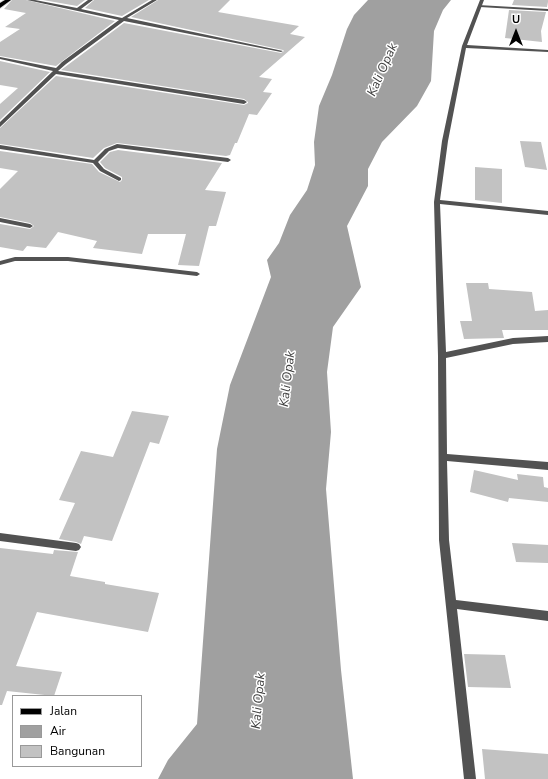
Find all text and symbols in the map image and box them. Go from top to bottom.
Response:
north arrow [496,12,536,52]
text: U [512,12,520,27]
water label: Kali Opak [364,41,402,99]
water label: Kali Opak [277,350,299,408]
water label: Kali Opak [249,672,269,730]
legend [12,695,142,767]
text: Jalan [50,703,77,719]
text: Air [50,723,66,739]
text: Bangunan [50,743,105,759]

